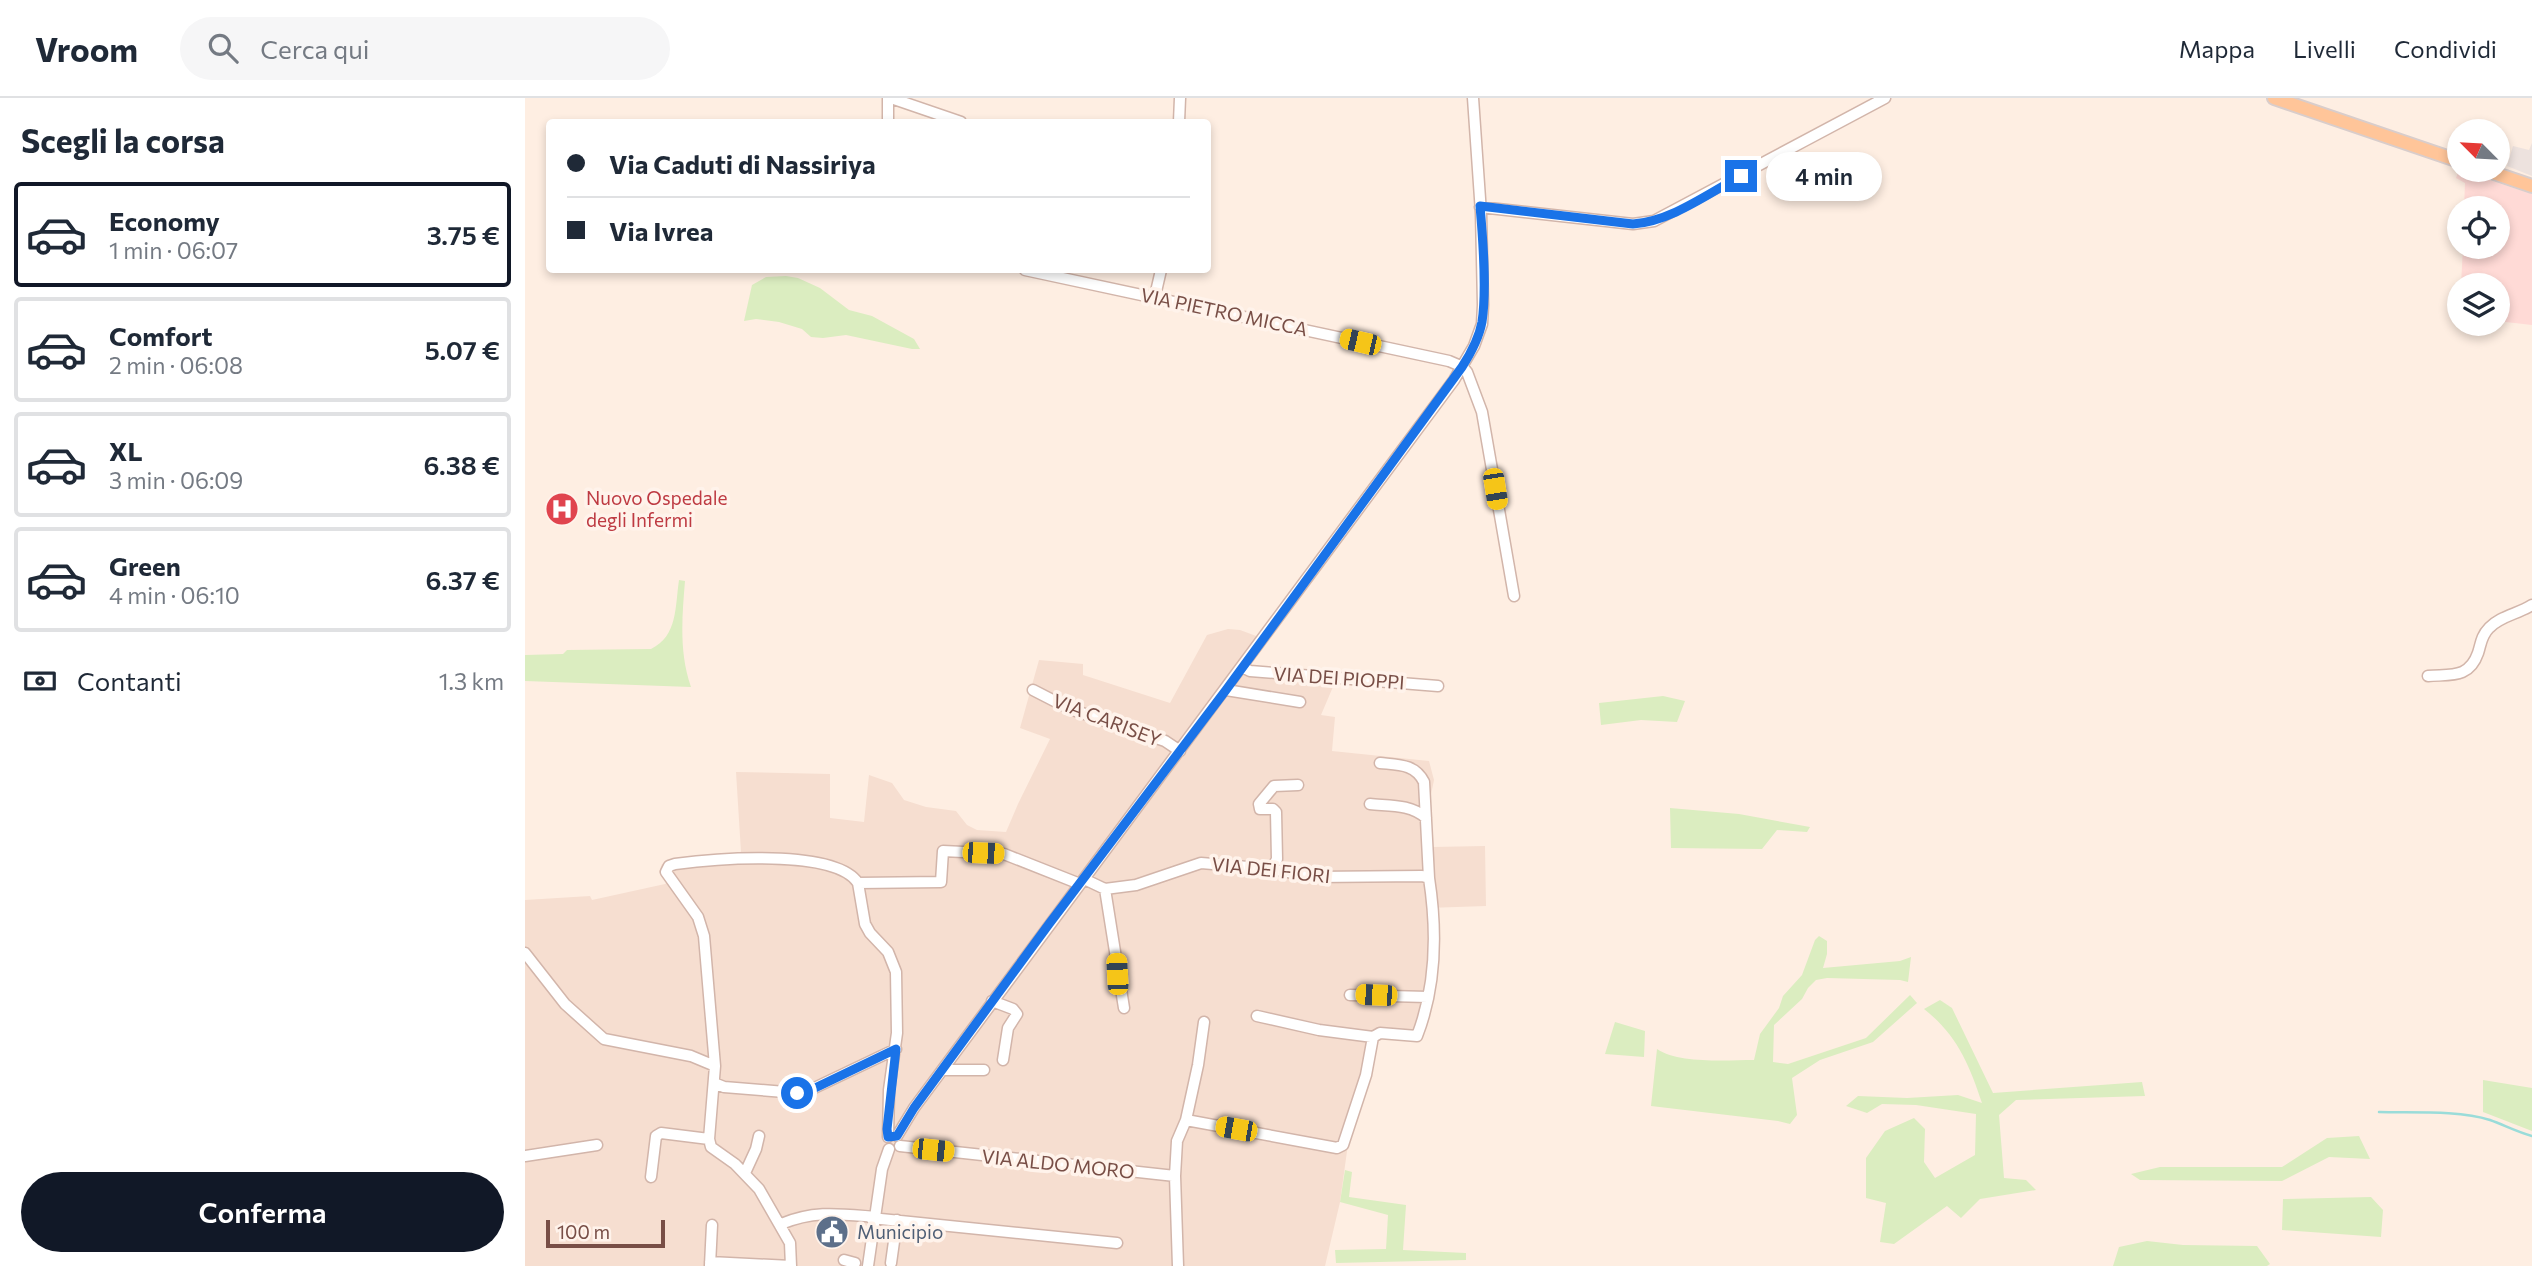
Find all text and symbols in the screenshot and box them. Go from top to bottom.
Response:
search box [180,17,670,80]
text: Vroom [35,28,138,69]
icon: search [204,29,242,67]
text: Cerca qui [260,33,369,64]
text: Mappa [2179,34,2255,63]
text: Livelli [2293,34,2356,63]
text: Condividi [2394,34,2497,63]
north arrow [2447,119,2509,182]
map controls [2447,119,2510,336]
text: Scegli la corsa [21,120,225,160]
text: Via Caduti di Nassiriya [609,148,876,179]
callout: 4 min [1765,152,1881,200]
route end [1725,160,1757,192]
text: 4 min [1795,162,1853,190]
button: locate [2447,196,2510,259]
icon: car [25,203,88,266]
text: Economy [109,205,220,236]
text: Via Ivrea [609,215,713,246]
text: 3.75 € [427,219,500,250]
text: 1 min · 06:07 [109,236,238,264]
button: layers [2447,273,2510,336]
street label: VIA PIETRO MICCA [1139,283,1310,340]
icon: car [25,318,88,381]
text: Comfort [109,320,212,351]
car [1338,327,1383,357]
text: 5.07 € [425,334,500,365]
text: 2 min · 06:08 [109,351,243,379]
icon: car [25,433,88,496]
text: XL [109,435,143,466]
text: 6.38 € [424,449,500,480]
text: 3 min · 06:09 [109,466,243,494]
car [1482,467,1509,511]
place label: Nuovo Ospedale degli Infermi [586,486,728,531]
hospital icon: Nuovo Ospedale degli Infermi [543,490,581,528]
icon: car [25,548,88,611]
text: Green [109,550,181,581]
text: 6.37 € [426,564,500,595]
text: 4 min · 06:10 [109,581,240,609]
street label: VIA DEI PIOPPI [1273,661,1405,694]
icon: cash [21,662,59,700]
text: Contanti [77,665,182,696]
text: 1.3 km [439,667,504,695]
street label: VIA CARISEY [1050,688,1165,751]
car [962,842,1005,864]
street label: VIA DEI FIORI [1211,852,1331,887]
car [1106,952,1129,996]
car [1355,984,1398,1006]
route start [781,1077,813,1109]
car [1214,1115,1259,1143]
car [912,1137,955,1163]
street label: VIA ALDO MORO [980,1144,1136,1183]
button: Conferma [21,1172,504,1252]
public building icon: Municipio [813,1213,851,1251]
scale bar [546,1217,665,1249]
text: 100 m [557,1220,610,1243]
place label: Municipio [857,1220,943,1243]

